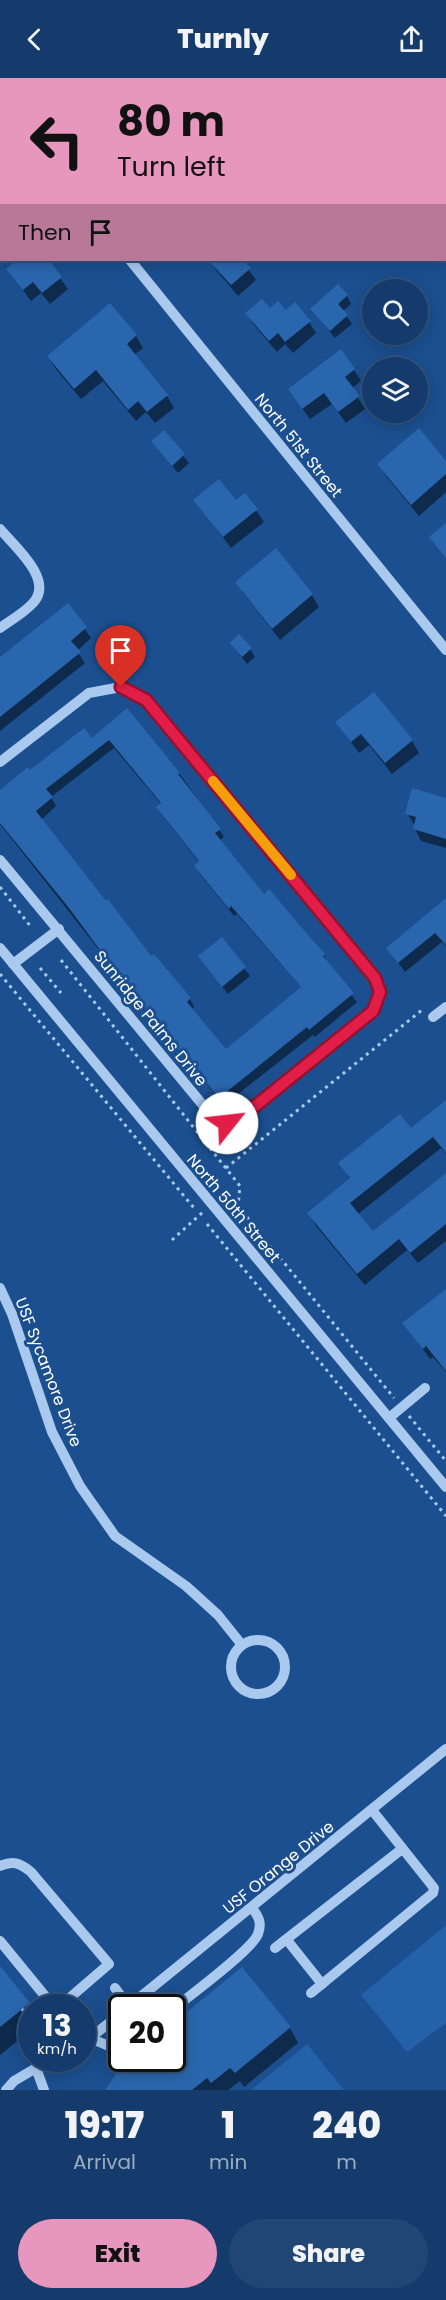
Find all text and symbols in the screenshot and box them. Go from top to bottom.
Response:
text: Turnly [177,20,269,57]
icon: back [18,23,51,56]
icon: share [395,23,428,56]
text: 80 m [117,92,225,151]
icon: left [18,102,96,180]
text: Turn left [117,148,226,185]
icon: arrive [84,216,117,249]
text: Then [18,217,72,248]
map controls [362,279,428,423]
button: search [362,279,428,345]
button: layers [362,357,428,423]
street label: North 51st Street [249,388,348,503]
pin [95,625,146,687]
icon: arrive [104,634,137,667]
street label: Sunridge Palms Drive [89,945,213,1091]
position arrow [195,1091,259,1155]
street label: North 50th Street [181,1149,286,1268]
street label: USF Sycamore Drive [9,1294,88,1450]
street label: USF Orange Drive [218,1815,339,1920]
speed limit sign: 20 [108,1994,186,2072]
text: 13 [42,2004,72,2047]
text: km/h [37,2038,77,2059]
text: 19:17 [65,2100,144,2151]
text: 1 [221,2100,235,2151]
text: 240 [312,2100,381,2151]
text: Arrival [73,2148,136,2176]
text: min [209,2148,247,2176]
text: m [336,2148,357,2176]
button: Exit [18,2219,217,2288]
button: Share [229,2219,428,2288]

